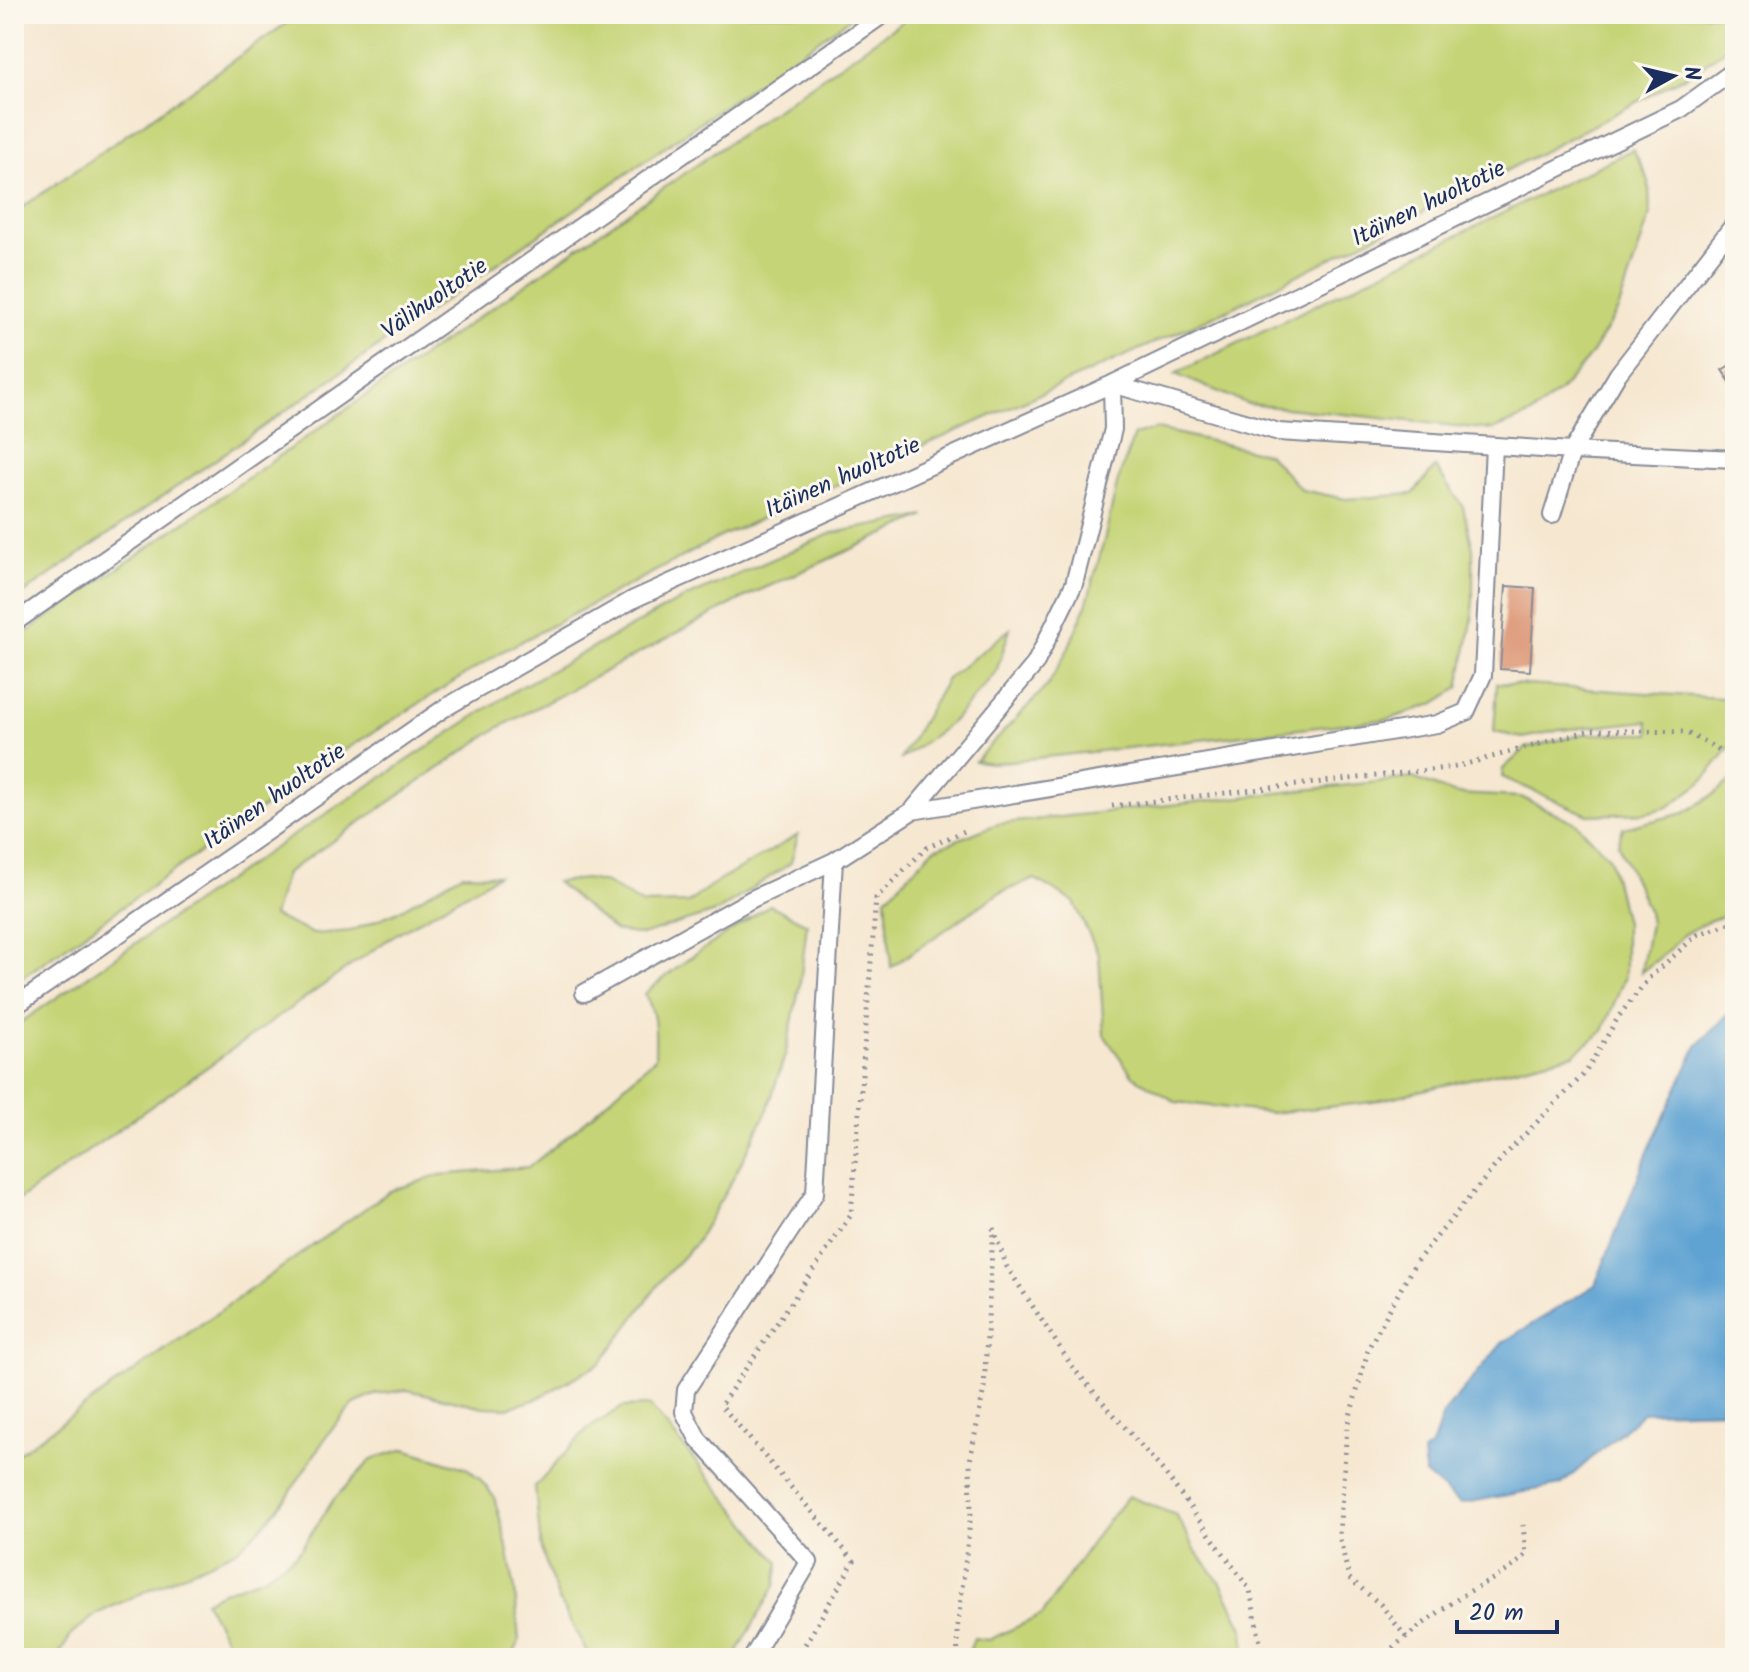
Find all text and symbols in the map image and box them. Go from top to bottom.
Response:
north arrow [1633,36,1713,116]
text: N [1672,64,1709,83]
street label: Itäinen huoltotie [1345,150,1513,258]
street label: Välihuoltotie [374,248,497,350]
street label: Itäinen huoltotie [759,426,927,530]
street label: Itäinen huoltotie [195,733,355,861]
scale bar [1457,1584,1557,1634]
text: 20 m [1469,1594,1524,1633]

